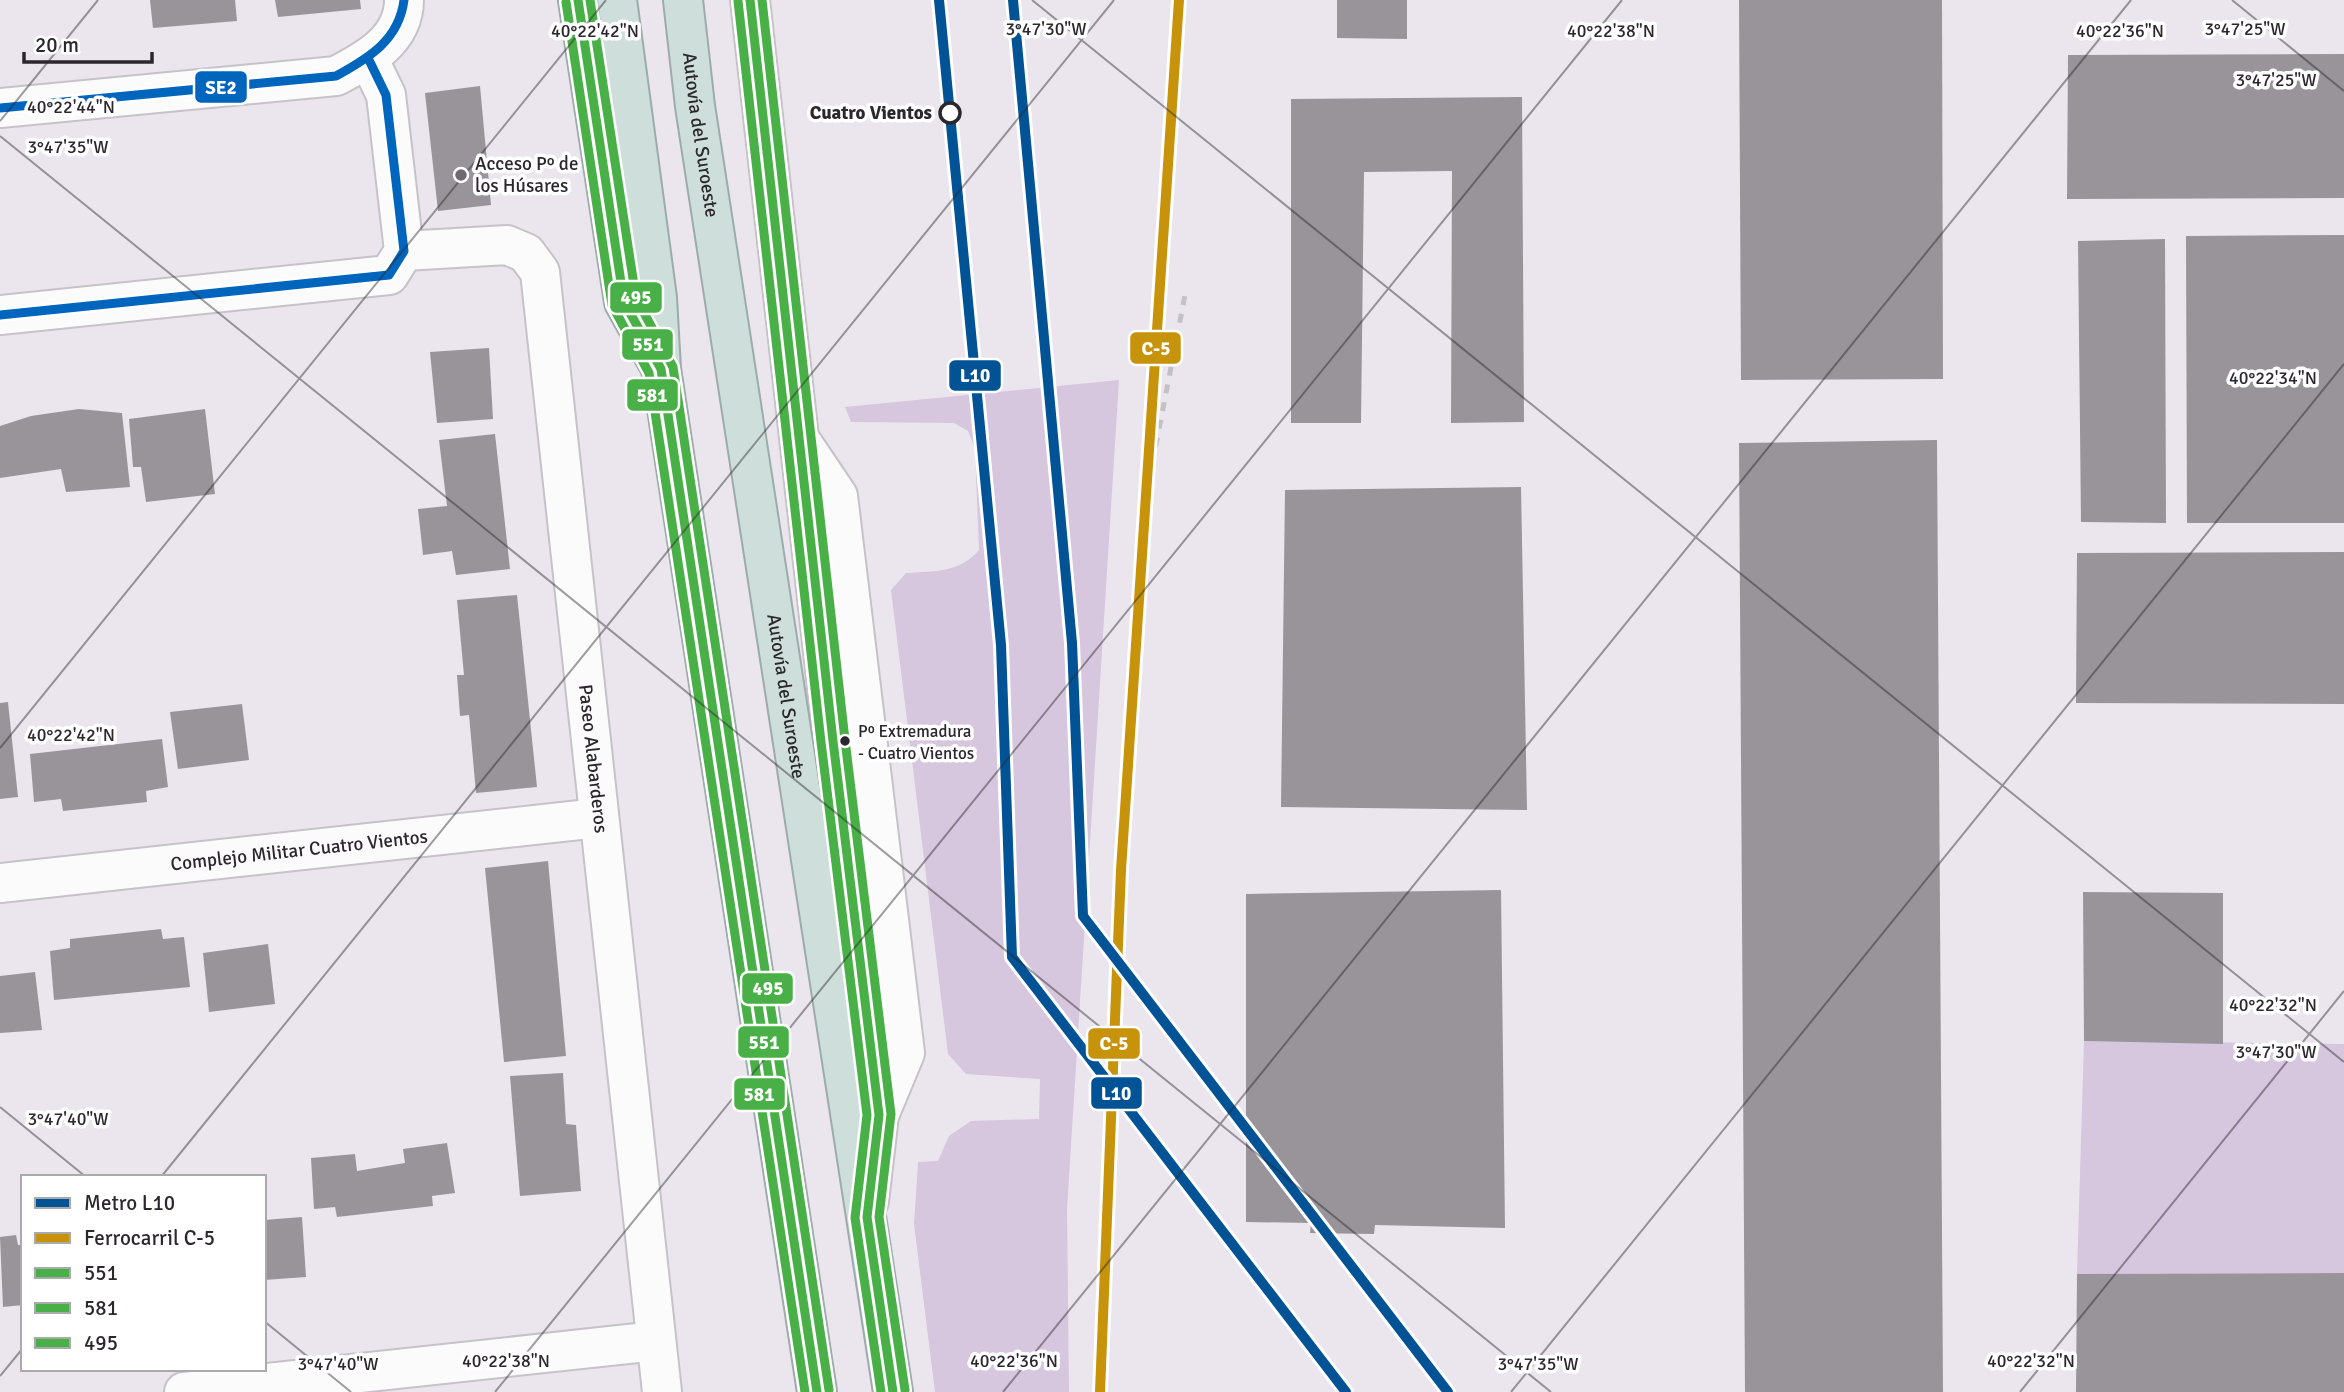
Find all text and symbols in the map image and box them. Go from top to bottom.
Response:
text: 3°47'30"W [1005,18,1087,40]
text: 3°47'25"W [2204,18,2286,40]
text: 40°22'42"N [551,20,639,42]
text: 40°22'38"N [1567,20,1655,42]
text: 40°22'36"N [2076,20,2164,42]
scale bar [24,21,152,65]
text: 20 m [35,32,79,58]
street label: Autovía del Suroeste [677,51,724,219]
text: 3°47'25"W [2235,69,2317,91]
line badge: SE2 [194,70,248,104]
text: SE2 [205,76,237,100]
text: 40°22'44"N [27,96,115,118]
place label: Cuatro Vientos [810,101,932,125]
marker: Cuatro Vientos [939,102,961,124]
text: 3°47'35"W [27,136,109,158]
place label: Acceso Pº de los Húsares [475,152,578,198]
marker: Acceso Pº de los Húsares [453,167,469,183]
line badge: 495 [609,281,663,314]
text: 495 [621,286,651,310]
line badge: 551 [621,328,674,361]
line badge: C-5 [1129,331,1182,365]
text: 551 [633,333,663,357]
text: C-5 [1142,337,1170,361]
line badge: L10 [948,359,1002,392]
text: L10 [960,364,990,388]
text: 40°22'34"N [2229,367,2317,389]
line badge: 581 [626,378,679,412]
text: 581 [637,384,667,408]
street label: Autovía del Suroeste [761,612,810,780]
street label: Paseo Alabarderos [573,683,613,834]
place label: Pº Extremadura - Cuatro Vientos [858,721,974,764]
text: 40°22'42"N [27,724,115,746]
marker: Pº Extremadura - Cuatro Vientos [838,734,852,748]
street label: Complejo Militar Cuatro Vientos [169,825,429,876]
line badge: 495 [741,972,794,1005]
text: 495 [753,977,783,1001]
text: 40°22'32"N [2229,994,2317,1016]
line badge: 551 [737,1025,790,1059]
line badge: C-5 [1087,1027,1141,1060]
text: 551 [749,1031,779,1055]
text: C-5 [1100,1032,1128,1056]
text: 3°47'30"W [2235,1041,2317,1063]
line badge: L10 [1090,1076,1143,1110]
line badge: 581 [733,1077,786,1111]
text: L10 [1101,1082,1131,1106]
text: 581 [744,1083,774,1107]
text: 3°47'40"W [27,1108,109,1130]
legend [21,1175,266,1371]
text: Metro L10 [84,1190,175,1216]
text: Ferrocarril C-5 [84,1225,215,1251]
text: 551 [84,1260,118,1286]
text: 581 [84,1295,118,1321]
text: 495 [84,1330,118,1356]
text: 40°22'38"N [462,1350,550,1372]
text: 40°22'36"N [970,1350,1058,1372]
text: 40°22'32"N [1987,1350,2075,1372]
text: 3°47'40"W [297,1353,379,1375]
text: 3°47'35"W [1497,1353,1579,1375]

